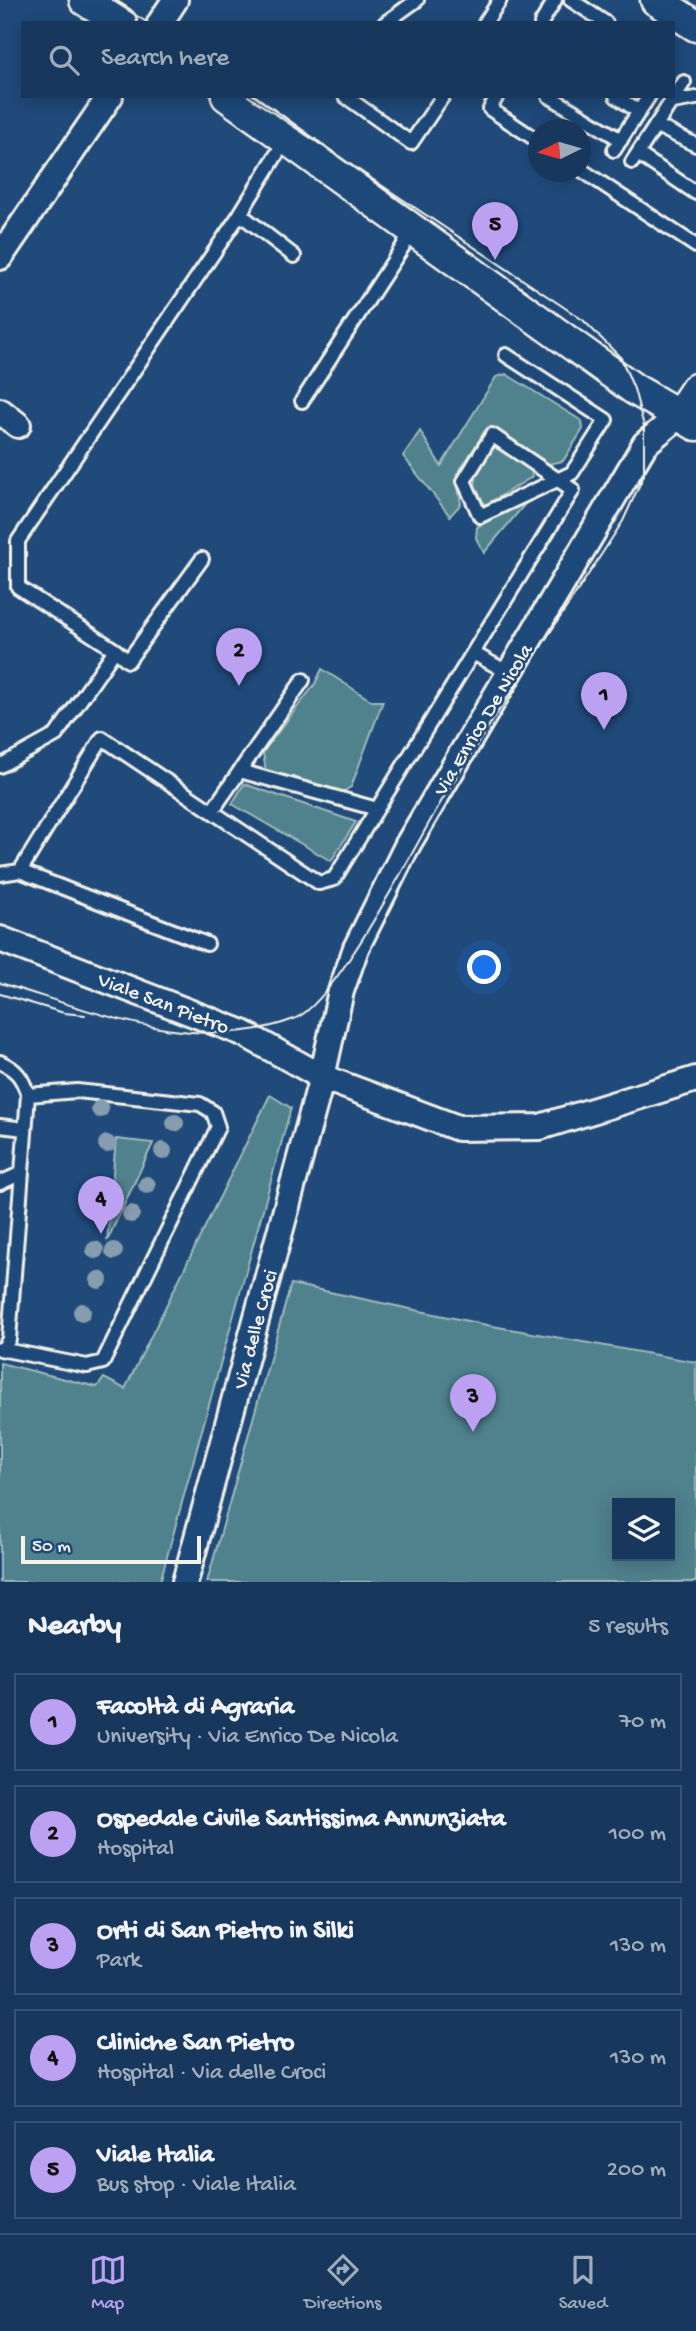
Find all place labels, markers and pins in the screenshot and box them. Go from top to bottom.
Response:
pin: 5 [472,202,518,260]
pin: 2 [216,628,262,686]
pin: 1 [581,672,627,730]
pin: 4 [78,1176,124,1234]
pin: 3 [450,1374,496,1432]

